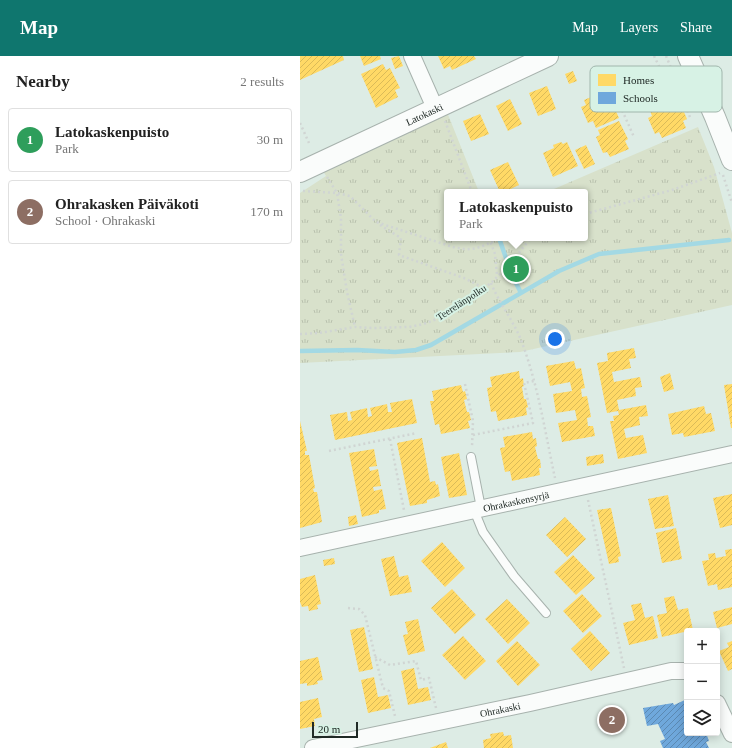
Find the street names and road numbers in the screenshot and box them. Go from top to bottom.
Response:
street label: Latokaski [404,101,445,128]
street label: Teerelänpolku [434,282,488,323]
street label: Ohrakaskensyrjä [482,489,551,514]
street label: Ohrakaski [479,700,522,719]

